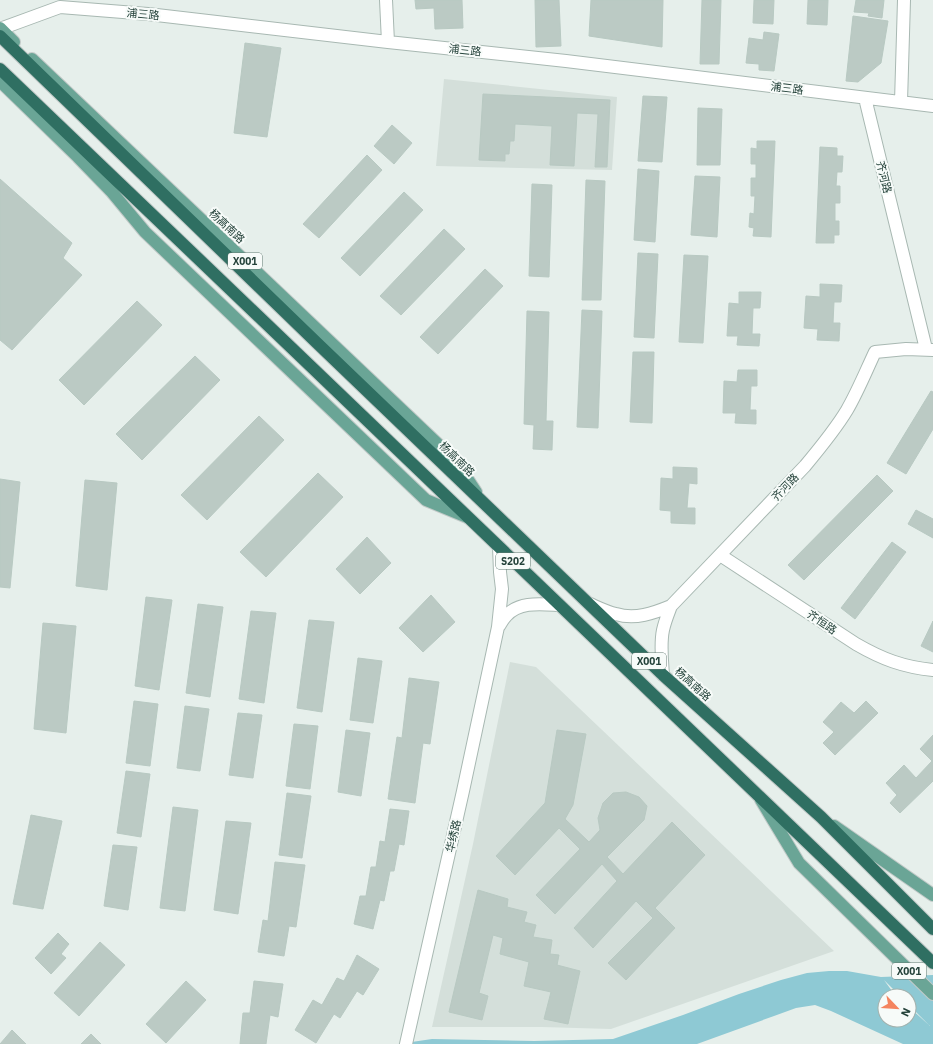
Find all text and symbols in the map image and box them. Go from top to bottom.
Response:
street label: 浦三路 [126,6,160,22]
street label: 浦三路 [448,41,482,59]
street label: 浦三路 [770,79,804,97]
street label: 齐河路 [873,159,895,195]
street label: 杨高南路 [206,206,248,246]
road number: X001 [228,253,262,269]
street label: 杨高南路 [436,439,478,479]
street label: 齐河路 [769,470,801,504]
road number: S202 [496,553,530,569]
street label: 齐恒路 [804,607,840,637]
road number: X001 [632,653,666,669]
street label: 杨高南路 [672,664,714,704]
street label: 华绣路 [442,818,464,854]
road number: X001 [892,963,926,979]
north arrow [877,988,917,1028]
text: N [898,1006,914,1019]

